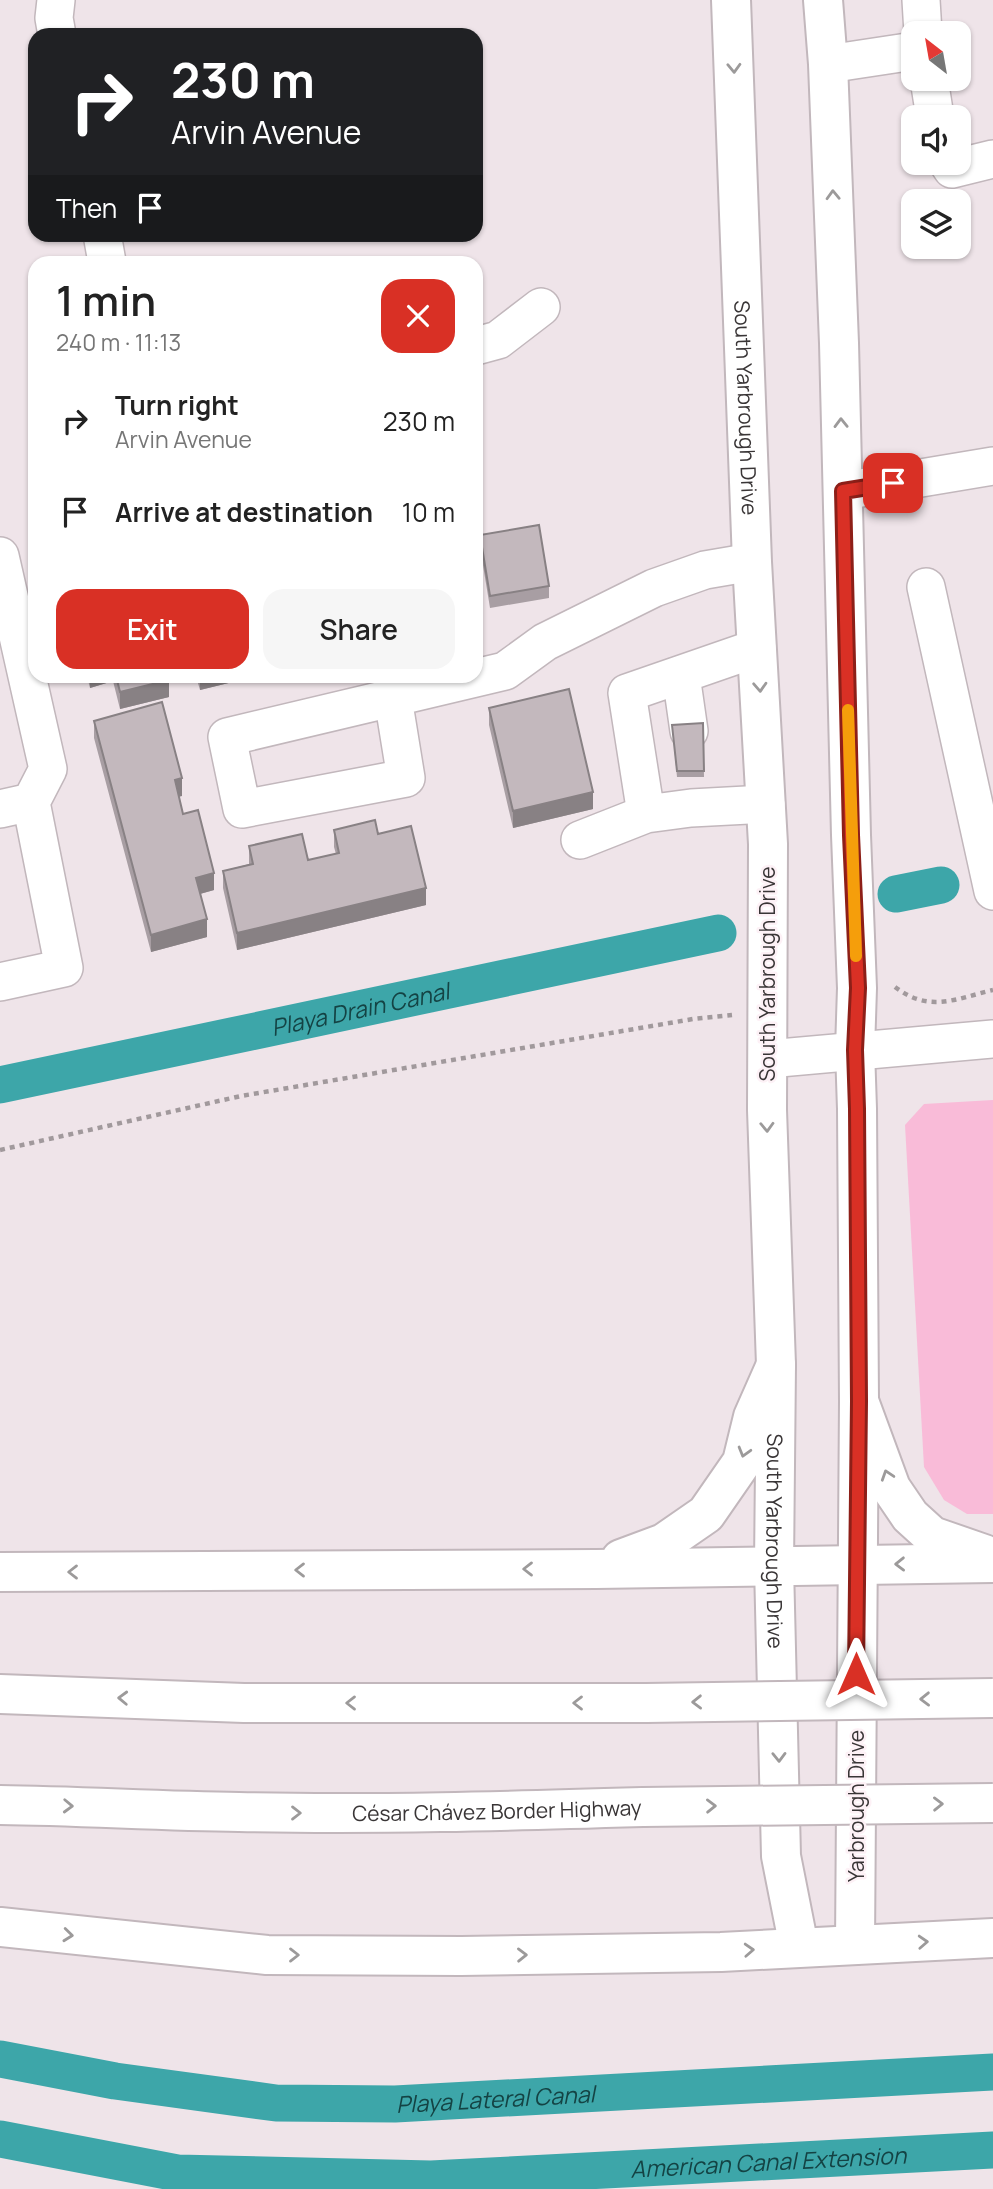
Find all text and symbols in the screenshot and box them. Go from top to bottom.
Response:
north arrow [901,21,971,91]
map controls [901,21,971,259]
text: 230 m [171,46,315,113]
icon: right [56,56,147,147]
one-way arrow [727,63,742,74]
button: sound [901,105,971,175]
text: Arvin Avenue [171,110,362,154]
icon: arrive [131,189,169,227]
button: layers [901,189,971,259]
text: Then [56,190,117,226]
one-way arrow [826,190,841,201]
text: 1 min [56,271,156,329]
button: close [381,279,455,353]
street label: South Yarbrough Drive [728,300,764,516]
text: 240 m · 11:13 [56,326,181,358]
text: Turn right [115,387,239,423]
icon: right [56,402,94,440]
text: 230 m [383,403,455,439]
one-way arrow [833,417,849,428]
text: Arvin Avenue [115,423,252,455]
pin [863,453,923,513]
icon: arrive [874,464,912,502]
icon: arrive [56,493,94,531]
text: Arrive at destination [115,494,373,530]
text: 10 m [402,494,455,530]
button: Exit [56,589,249,669]
button: Share [263,589,455,669]
one-way arrow [752,682,767,693]
street label: South Yarbrough Drive [753,866,781,1082]
water label: Playa Drain Canal [268,974,455,1043]
one-way arrow [760,1122,775,1133]
street label: South Yarbrough Drive [760,1433,790,1649]
one-way arrow [738,1446,752,1458]
one-way arrow [881,1470,895,1482]
one-way arrow [895,1556,905,1572]
one-way arrow [522,1561,532,1577]
one-way arrow [294,1562,305,1578]
one-way arrow [67,1564,78,1579]
position arrow [819,1637,893,1711]
one-way arrow [117,1691,128,1706]
one-way arrow [919,1691,930,1707]
one-way arrow [692,1694,702,1710]
one-way arrow [345,1695,355,1711]
one-way arrow [572,1695,583,1711]
street label: Yarbrough Drive [842,1730,870,1882]
one-way arrow [771,1752,786,1763]
street label: César Chávez Border Highway [352,1793,642,1827]
one-way arrow [933,1796,944,1811]
one-way arrow [63,1798,74,1813]
one-way arrow [706,1798,717,1814]
one-way arrow [291,1805,301,1821]
one-way arrow [63,1927,74,1942]
one-way arrow [917,1935,928,1950]
one-way arrow [744,1943,755,1958]
one-way arrow [290,1947,300,1963]
one-way arrow [517,1948,528,1963]
water label: Playa Lateral Canal [395,2077,598,2120]
water label: American Canal Extension [630,2138,908,2185]

